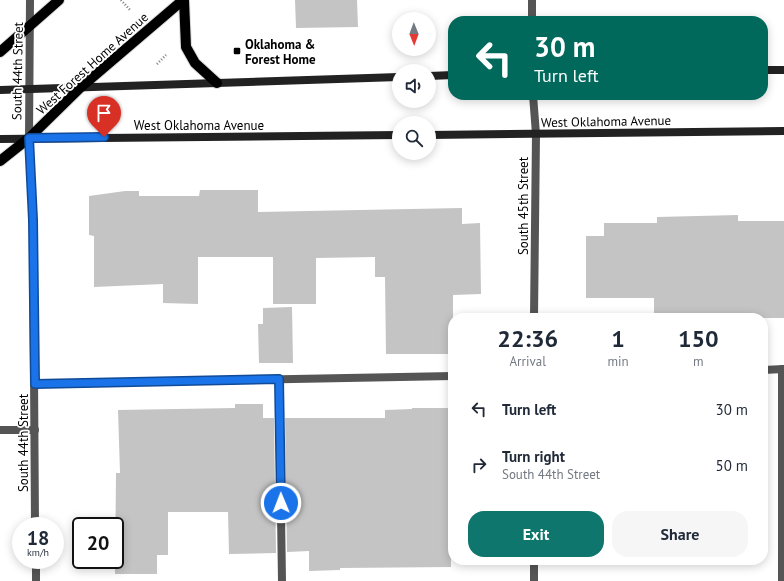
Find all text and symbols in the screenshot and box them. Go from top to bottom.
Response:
street label: West Forest Home Avenue [33,9,152,118]
north arrow [392,12,436,56]
map controls [392,12,436,160]
street label: South 44th Street [8,21,27,120]
text: 30 m [534,28,595,65]
icon: left [468,32,520,84]
place label: Oklahoma & Forest Home [245,36,316,68]
marker: Oklahoma & Forest Home [232,46,242,56]
button: sound [392,64,436,108]
text: Turn left [534,64,599,87]
pin [87,96,121,137]
icon: arrive [93,102,115,124]
street label: West Oklahoma Avenue [541,112,671,131]
button: search [392,116,436,160]
street label: West Oklahoma Avenue [134,117,264,134]
street label: South 45th Street [515,156,532,255]
text: 22:36 [497,323,558,354]
text: 1 [611,323,625,354]
text: 150 [678,323,719,354]
text: Arrival [510,353,546,370]
text: min [607,353,629,370]
text: m [693,353,704,370]
street label: South 44th Street [15,393,32,492]
icon: left [468,398,490,420]
text: Turn left [502,400,556,419]
text: 30 m [715,400,748,419]
text: Turn right [502,447,565,466]
icon: right [468,454,490,476]
text: 50 m [715,456,748,475]
text: South 44th Street [502,466,600,483]
position arrow [260,482,302,524]
button: Exit [468,511,604,557]
button: Share [612,511,748,557]
speed limit sign: 20 [72,517,124,569]
text: 18 [27,525,49,551]
text: km/h [27,546,49,559]

